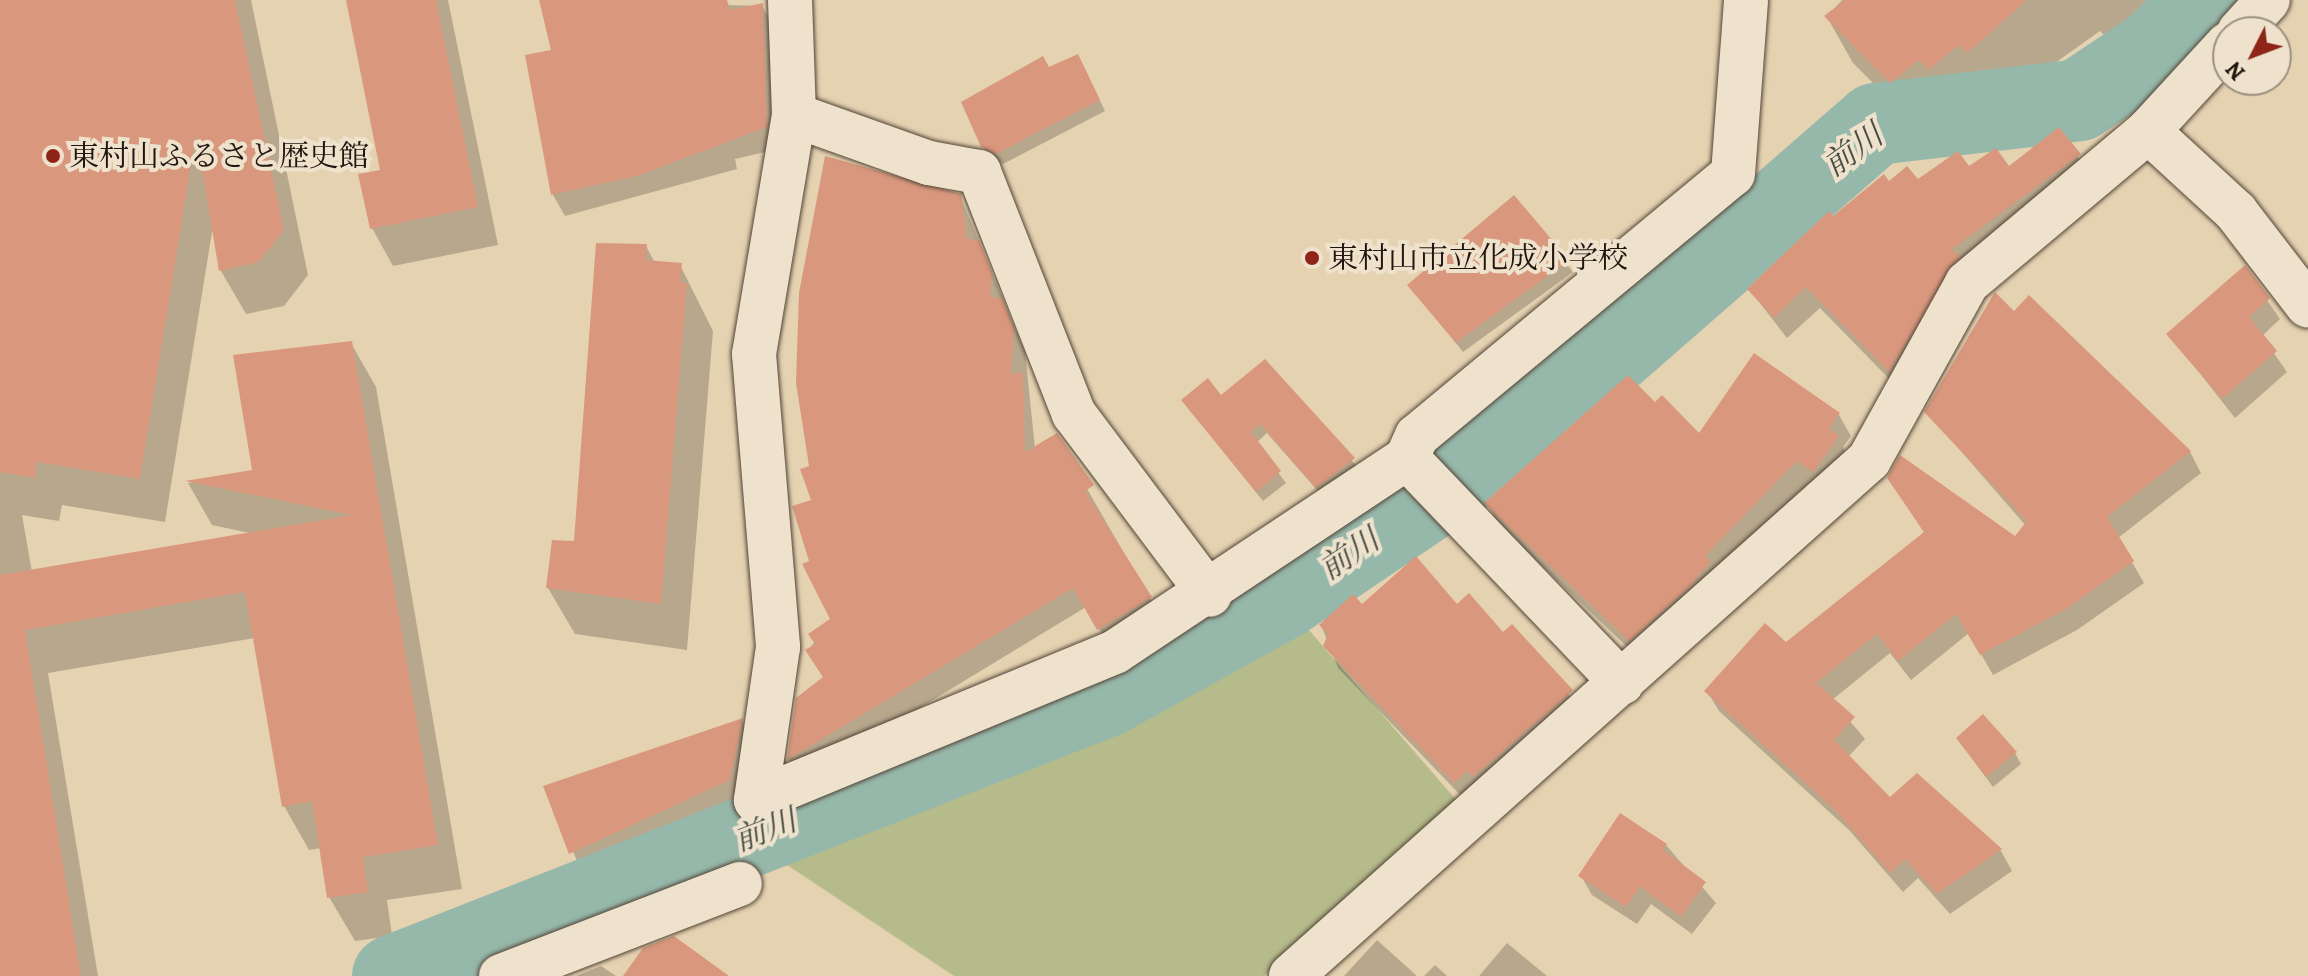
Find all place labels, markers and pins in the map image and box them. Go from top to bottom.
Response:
place label: 東村山ふるさと歴史館 [69,138,369,174]
marker: 東村山ふるさと歴史館 [44,147,62,165]
place label: 東村山市立化成小学校 [1328,240,1628,276]
marker: 東村山市立化成小学校 [1303,249,1321,267]

